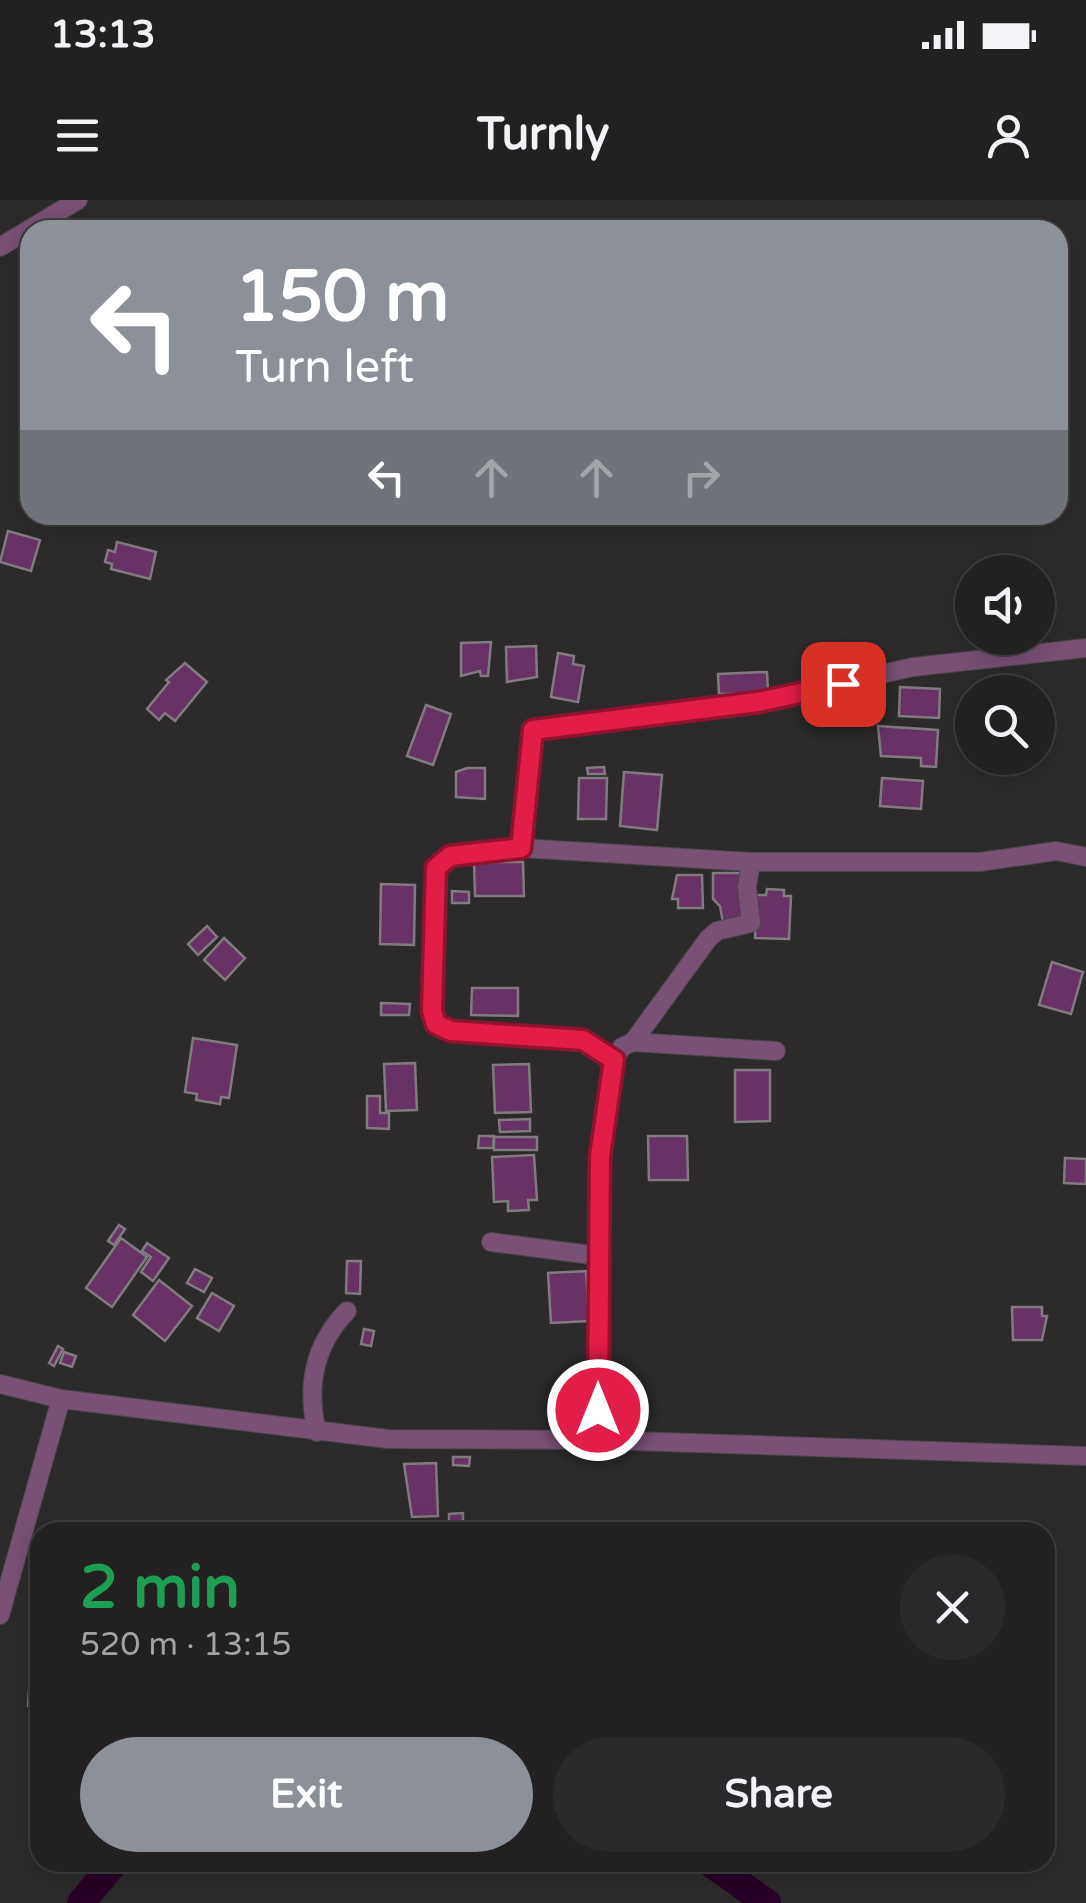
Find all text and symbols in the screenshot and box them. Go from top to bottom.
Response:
text: 13:13 [50,12,155,58]
icon: menu [50,108,105,163]
text: Turnly [477,108,609,162]
icon: person [981,108,1036,163]
text: 150 m [235,256,449,340]
icon: left [70,260,200,390]
text: Turn left [235,341,414,395]
icon: left [359,450,414,505]
icon: ahead [464,450,519,505]
icon: ahead [569,450,624,505]
icon: right [674,450,729,505]
map controls [955,555,1055,775]
button: sound [955,555,1055,655]
pin [801,642,886,727]
icon: arrive [816,657,871,712]
button: search [955,675,1055,775]
position arrow [546,1358,650,1462]
text: 2 min [80,1552,240,1624]
button: close [900,1555,1005,1660]
text: 520 m · 13:15 [80,1626,292,1664]
button: Exit [80,1737,533,1852]
button: Share [553,1737,1005,1852]

